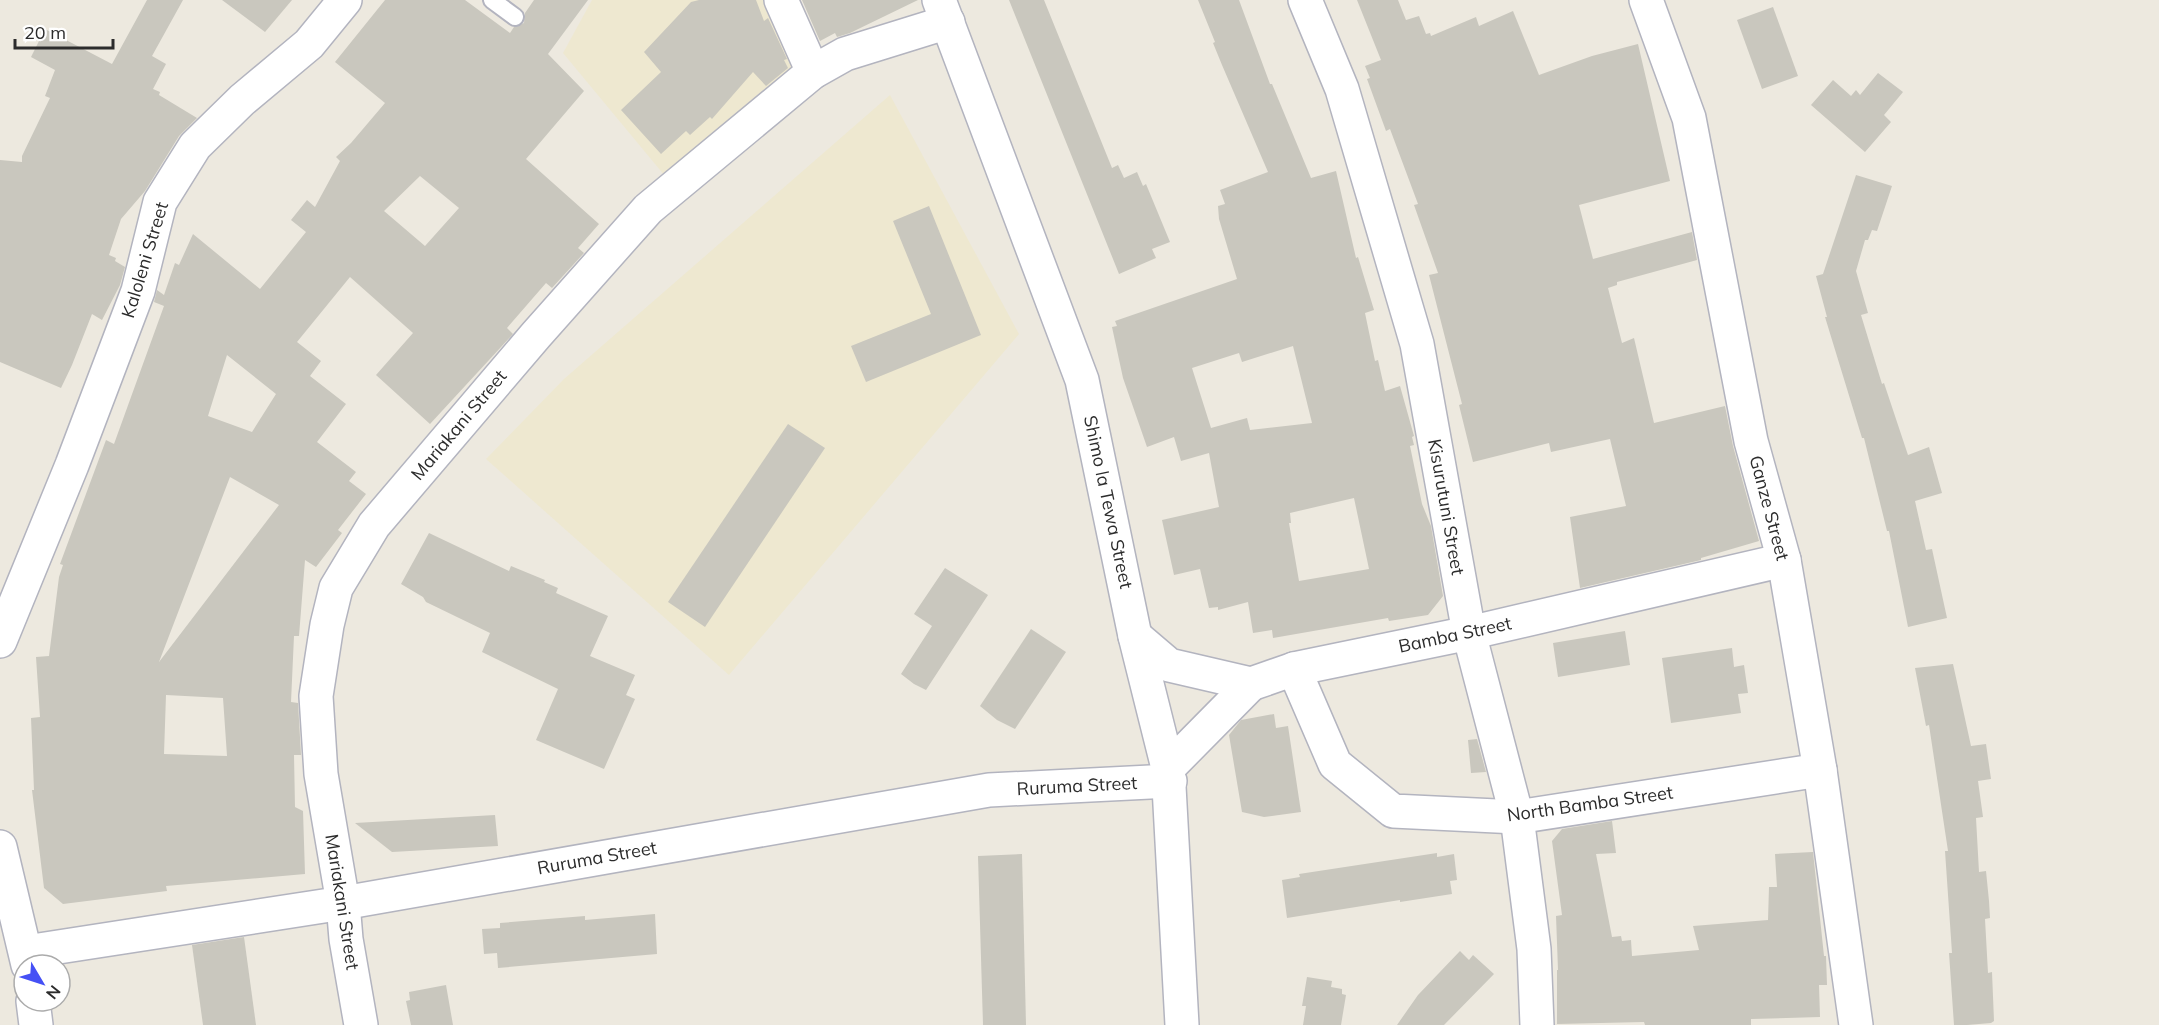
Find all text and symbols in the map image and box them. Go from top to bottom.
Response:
scale bar [15,12,112,50]
text: 20 m [24,21,66,44]
street label: Kaloleni Street [116,199,173,321]
street label: Mariakani Street [406,365,512,485]
street label: Shimo la Tewa Street [1079,413,1138,591]
street label: Kisurutuni Street [1423,437,1470,577]
street label: Ganze Street [1744,453,1795,563]
street label: Bamba Street [1396,611,1513,658]
street label: Ruruma Street [1016,771,1138,800]
street label: North Bamba Street [1506,780,1674,827]
street label: Mariakani Street [320,832,365,971]
street label: Ruruma Street [535,836,658,879]
north arrow [12,953,72,1013]
text: N [42,981,65,1003]

